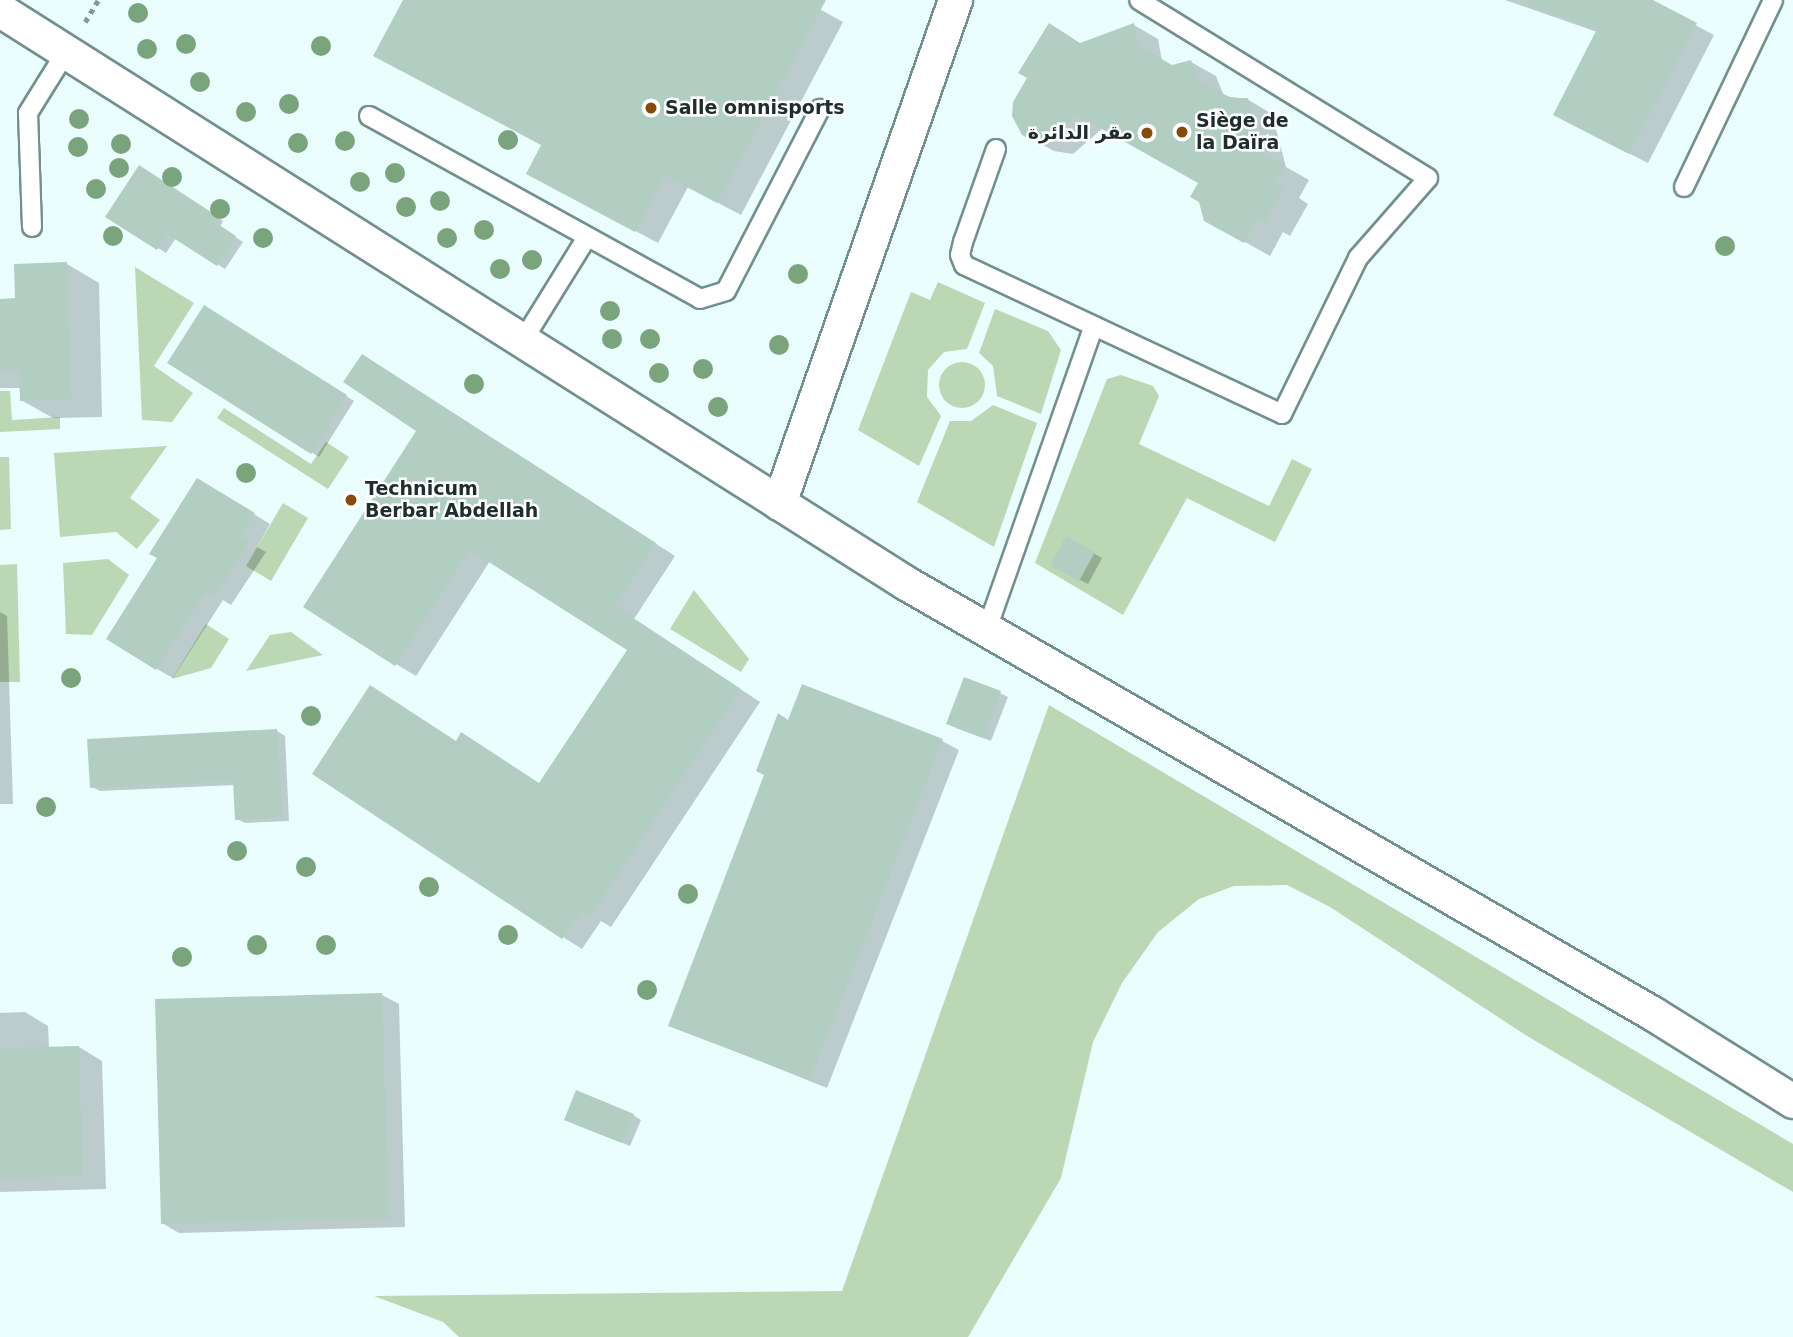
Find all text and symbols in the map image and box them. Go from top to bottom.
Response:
place label: Salle omnisports [665,97,845,119]
marker: Salle omnisports [643,100,659,116]
place label: Siège de la Daïra [1196,110,1289,154]
place label: مقر الدائرة [1028,122,1133,144]
marker: Siège de la Daïra [1174,124,1190,140]
marker: مقر الدائرة [1139,125,1155,141]
place label: Technicum Berbar Abdellah [365,478,538,522]
marker: Technicum Berbar Abdellah [343,492,359,508]

